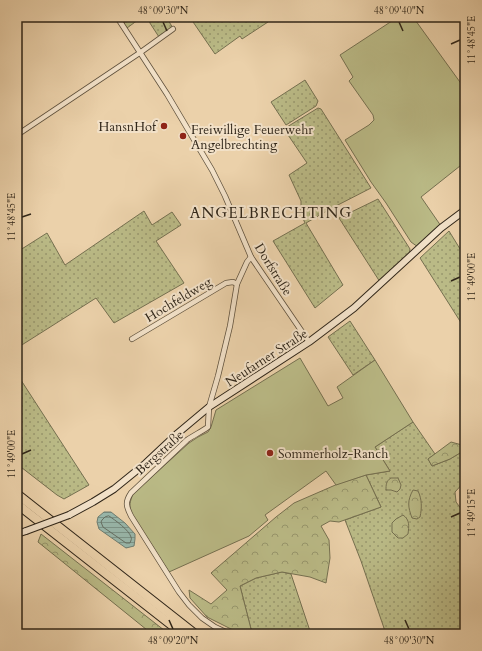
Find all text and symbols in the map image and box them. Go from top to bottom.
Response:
text: 48°09'30"N [138,4,189,18]
text: 48°09'40"N [374,4,425,18]
text: 11°48'45"E [465,16,479,64]
place label: HansnHof [99,118,158,136]
marker: HansnHof [159,121,169,131]
place label: Freiwillige Feuerwehr Angelbrechting [191,121,313,154]
marker: Freiwillige Feuerwehr Angelbrechting [178,131,188,141]
text: 11°48'45"E [5,193,19,241]
district label: ANGELBRECHTING [190,203,352,223]
street label: Dorfstraße [250,240,296,299]
text: 11°49'00"E [465,253,479,301]
street label: Hochfeldweg [142,273,216,327]
street label: Neufarner Straße [222,324,311,391]
street label: Bergstraße [132,426,188,479]
text: 11°49'00"E [5,430,19,478]
place label: Sommerholz-Ranch [278,445,388,463]
marker: Sommerholz-Ranch [265,448,275,458]
text: 11°49'15"E [465,489,479,537]
text: 48°09'20"N [148,634,199,648]
text: 48°09'30"N [384,634,435,648]

